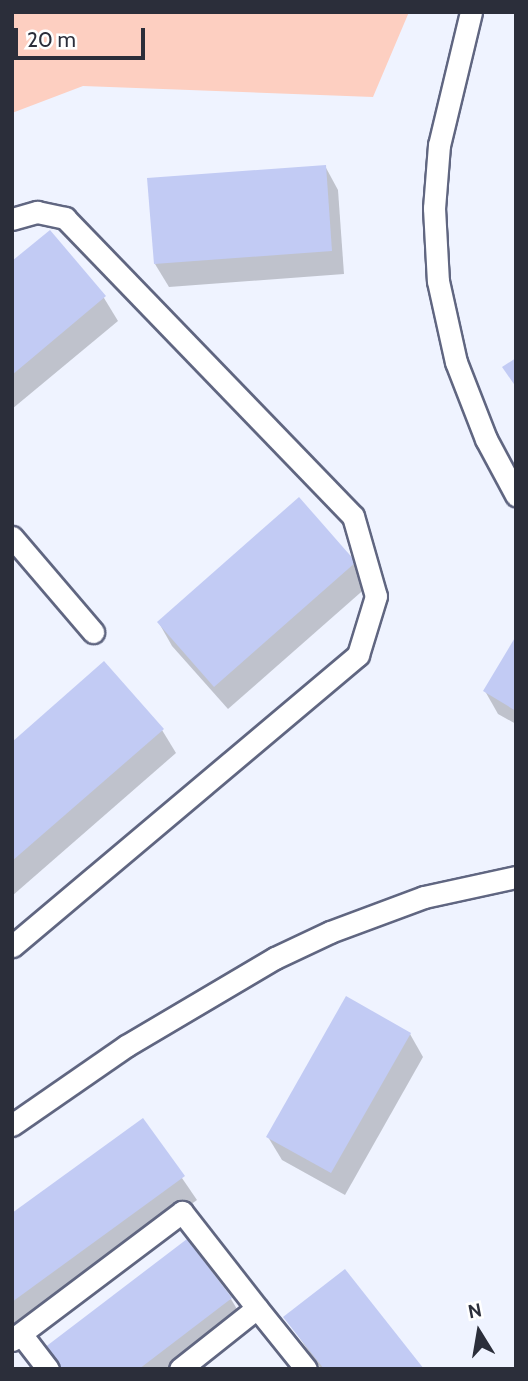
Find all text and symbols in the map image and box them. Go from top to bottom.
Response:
scale bar [18,14,149,58]
text: 20 m [27,27,76,52]
north arrow [444,1297,514,1367]
text: N [466,1298,484,1323]

